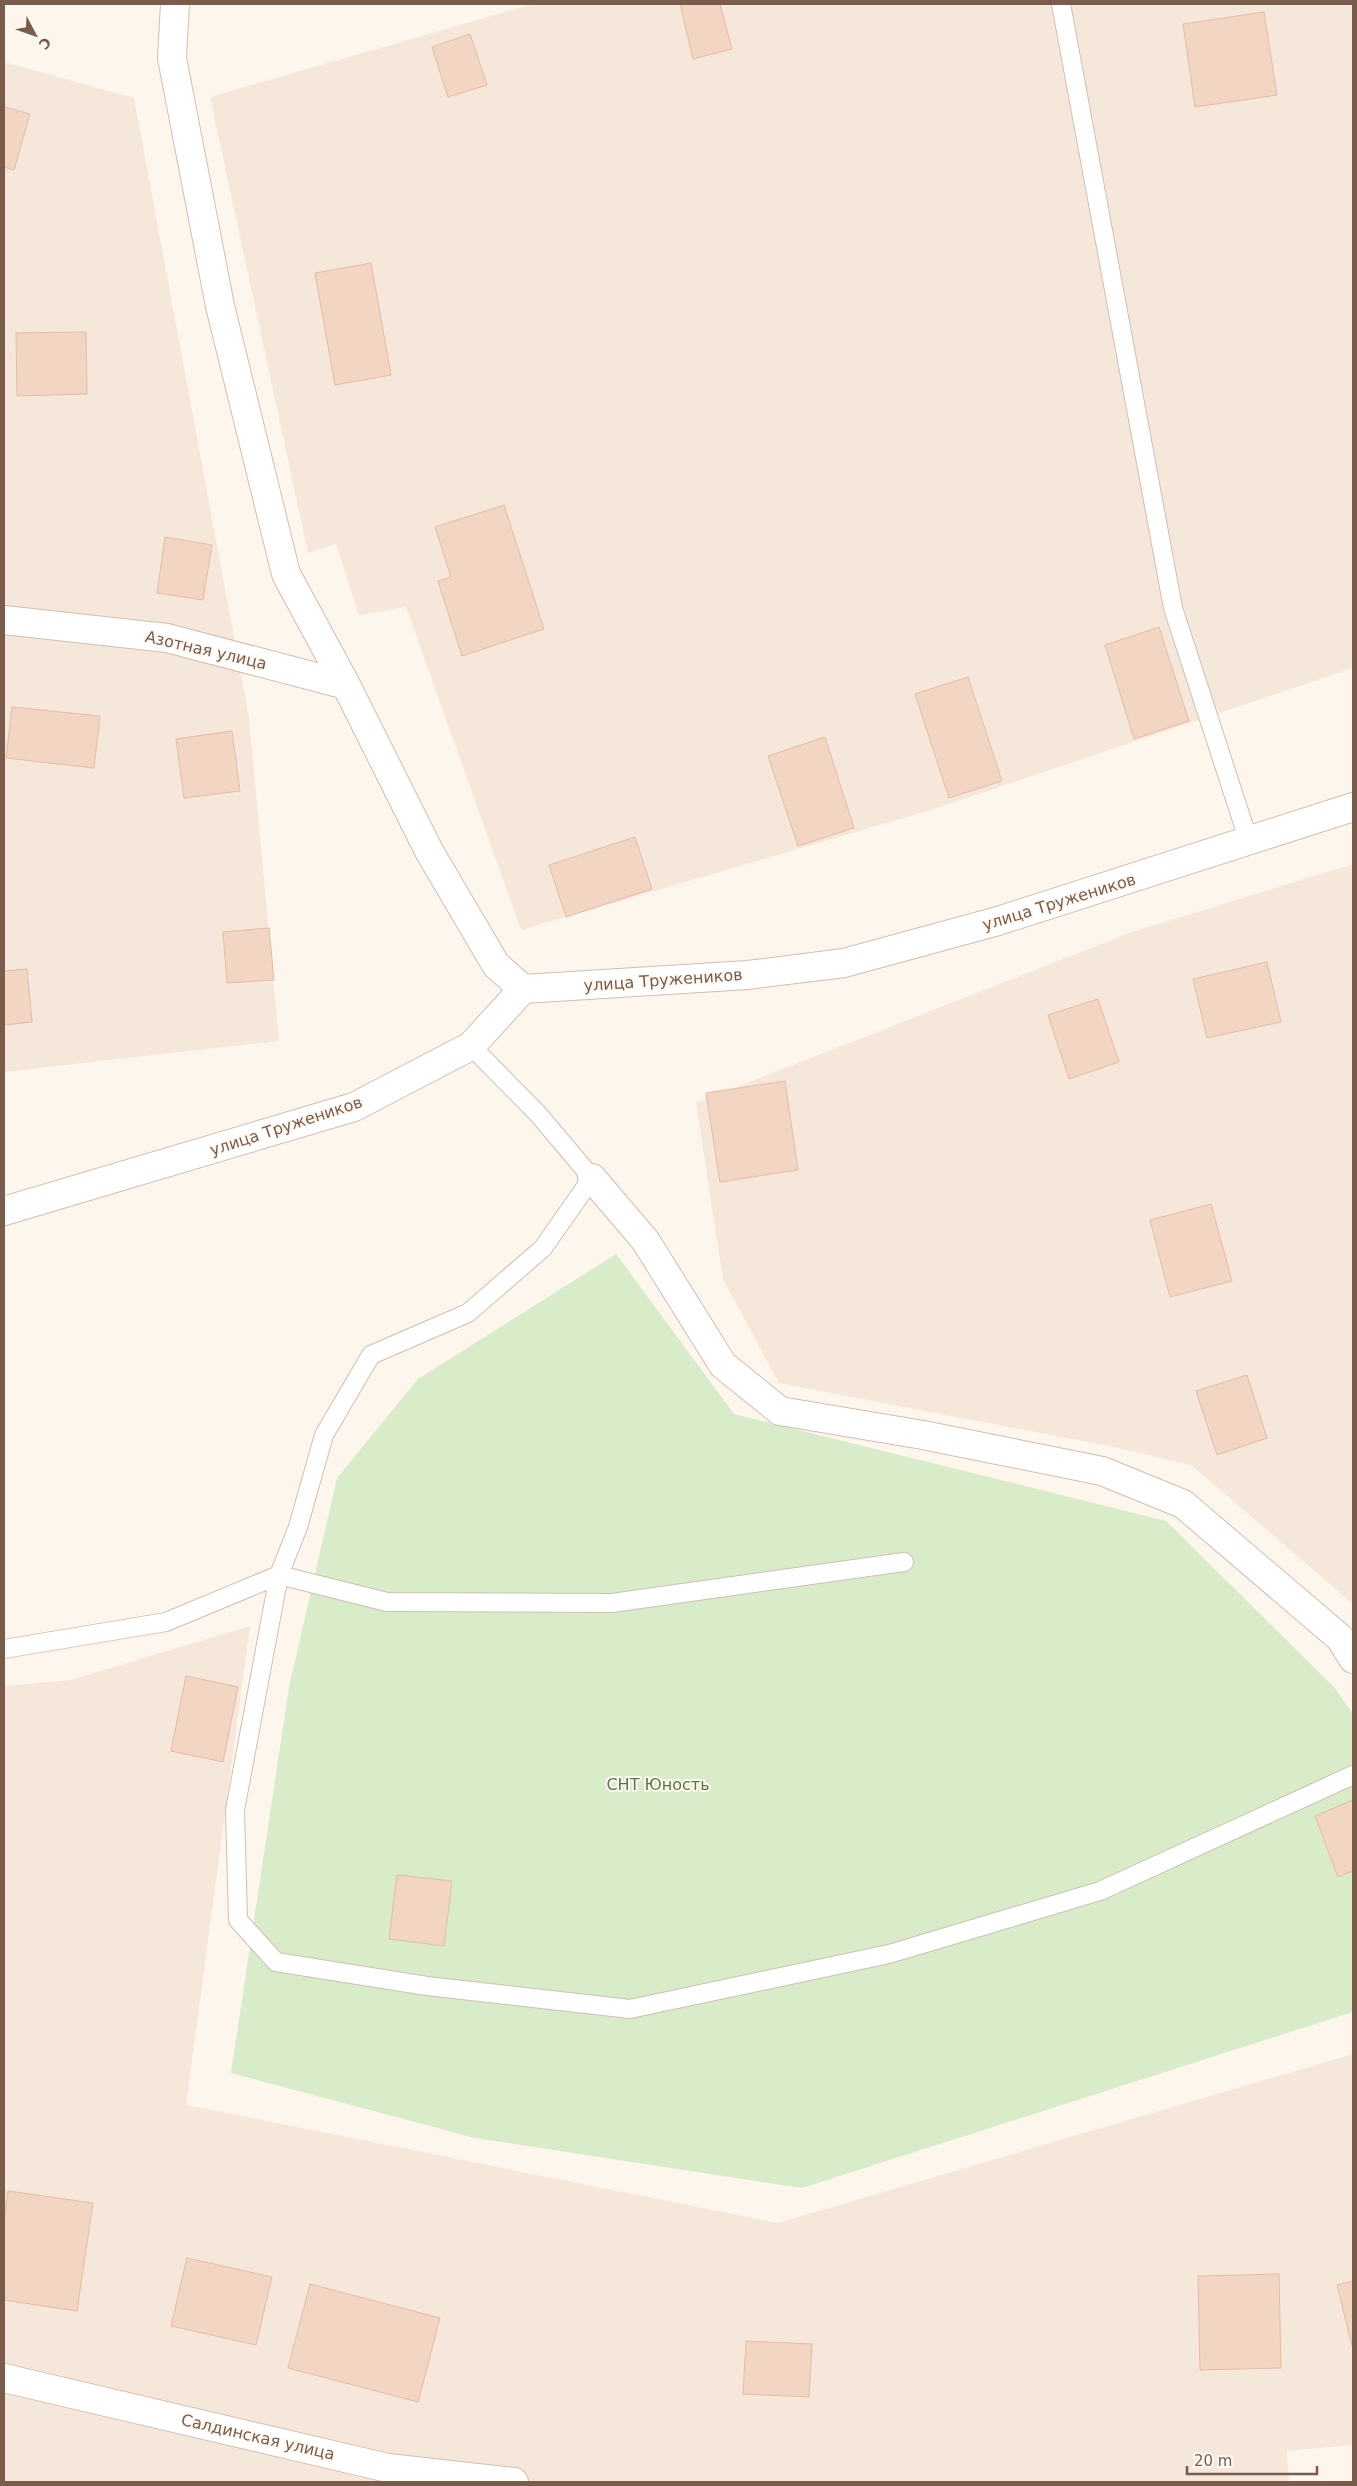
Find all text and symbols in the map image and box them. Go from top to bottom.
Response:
north arrow [10,10,60,60]
text: С [35,34,54,53]
street label: Азотная улица [143,627,269,673]
street label: улица Тружеников [980,870,1138,934]
street label: улица Тружеников [583,965,743,995]
street label: улица Тружеников [207,1092,365,1160]
park label: СНТ Юность [606,1775,710,1794]
street label: Салдинская улица [179,2410,337,2464]
scale bar [1187,2444,1317,2476]
text: 20 m [1194,2452,1232,2470]

